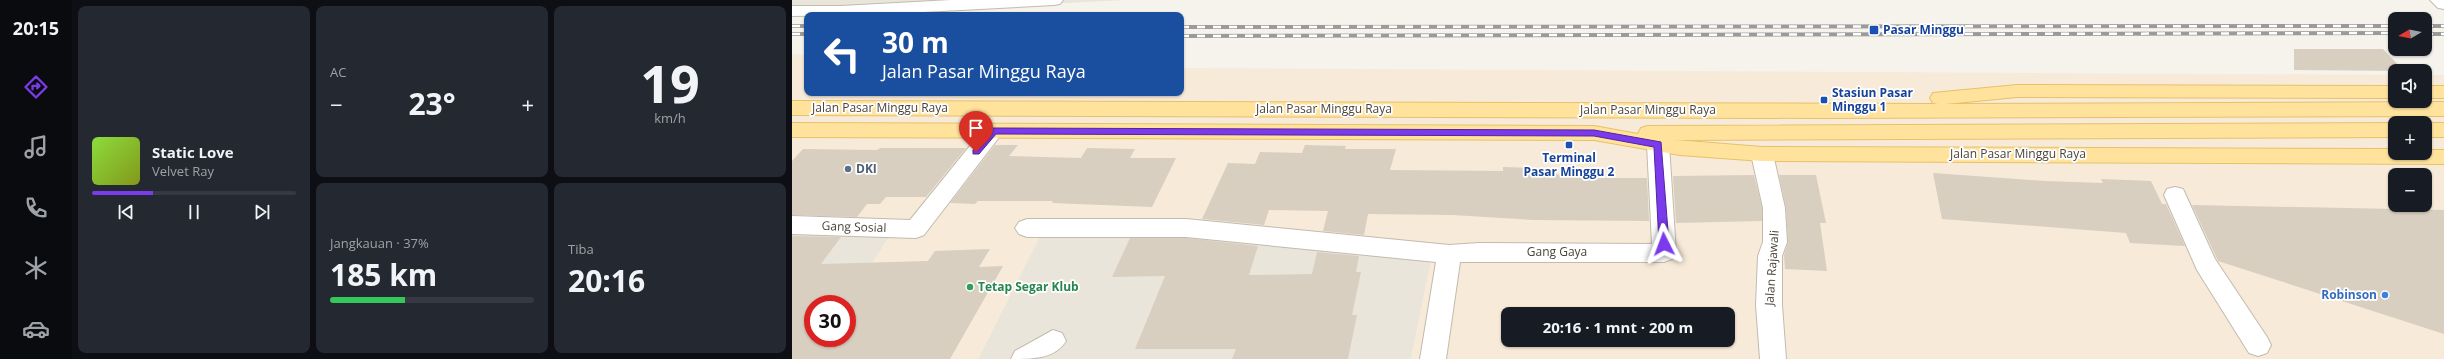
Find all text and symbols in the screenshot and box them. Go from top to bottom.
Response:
north arrow [2388,12,2432,56]
map controls [2388,12,2432,212]
text: 20:15 [13,16,59,40]
place label: Pasar Minggu [1883,21,1964,38]
text: 30 m [882,23,949,61]
marker: Pasar Minggu [1868,24,1880,36]
icon: left [816,28,868,80]
text: 19 [640,47,700,118]
text: Jalan Pasar Minggu Raya [882,59,1086,83]
text: AC [330,63,346,81]
button: sound [2388,64,2432,108]
icon: directions [22,73,50,101]
text: 23° [408,83,456,124]
place label: Stasiun Pasar Minggu 1 [1832,84,1914,115]
text: − [330,89,343,119]
text: + [521,89,534,119]
marker: Stasiun Pasar Minggu 1 [1819,95,1829,105]
street label: Jalan Pasar Minggu Raya [811,99,948,116]
street label: Jalan Pasar Minggu Raya [1255,100,1392,117]
street label: Jalan Pasar Minggu Raya [1579,101,1716,118]
text: km/h [654,109,686,127]
pin [959,111,993,152]
button: + [2388,116,2432,160]
icon: arrive [965,117,987,139]
icon: music [22,133,50,161]
marker: Terminal Pasar Minggu 2 [1564,140,1574,150]
text: Static Love [152,142,234,162]
street label: Jalan Pasar Minggu Raya [1949,145,2086,162]
place label: Terminal Pasar Minggu 2 [1524,149,1615,180]
place label: DKI [856,160,877,177]
text: Velvet Ray [152,162,214,180]
marker: DKI [843,164,853,174]
button: − [2388,168,2432,212]
icon: phone [22,194,50,222]
icon: previous [115,201,137,223]
icon: pause [183,201,205,223]
icon: next [251,201,273,223]
street label: Gang Sosial [821,217,887,236]
position arrow [1643,223,1685,265]
street label: Jalan Rajawali [1760,230,1783,307]
text: Jangkauan · 37% [330,234,429,252]
text: Tiba [568,240,594,258]
street label: Gang Gaya [1527,243,1587,260]
icon: climate [22,254,50,282]
text: 185 km [330,254,437,295]
text: 20:16 [568,260,645,301]
place label: Tetap Segar Klub [978,278,1079,295]
marker: Tetap Segar Klub [965,282,975,292]
place label: Robinson [2321,286,2377,303]
marker: Robinson [2380,290,2390,300]
speed limit sign: 30 [804,295,856,347]
icon: car [22,315,50,343]
text: 20:16 · 1 mnt · 200 m [1543,317,1693,337]

